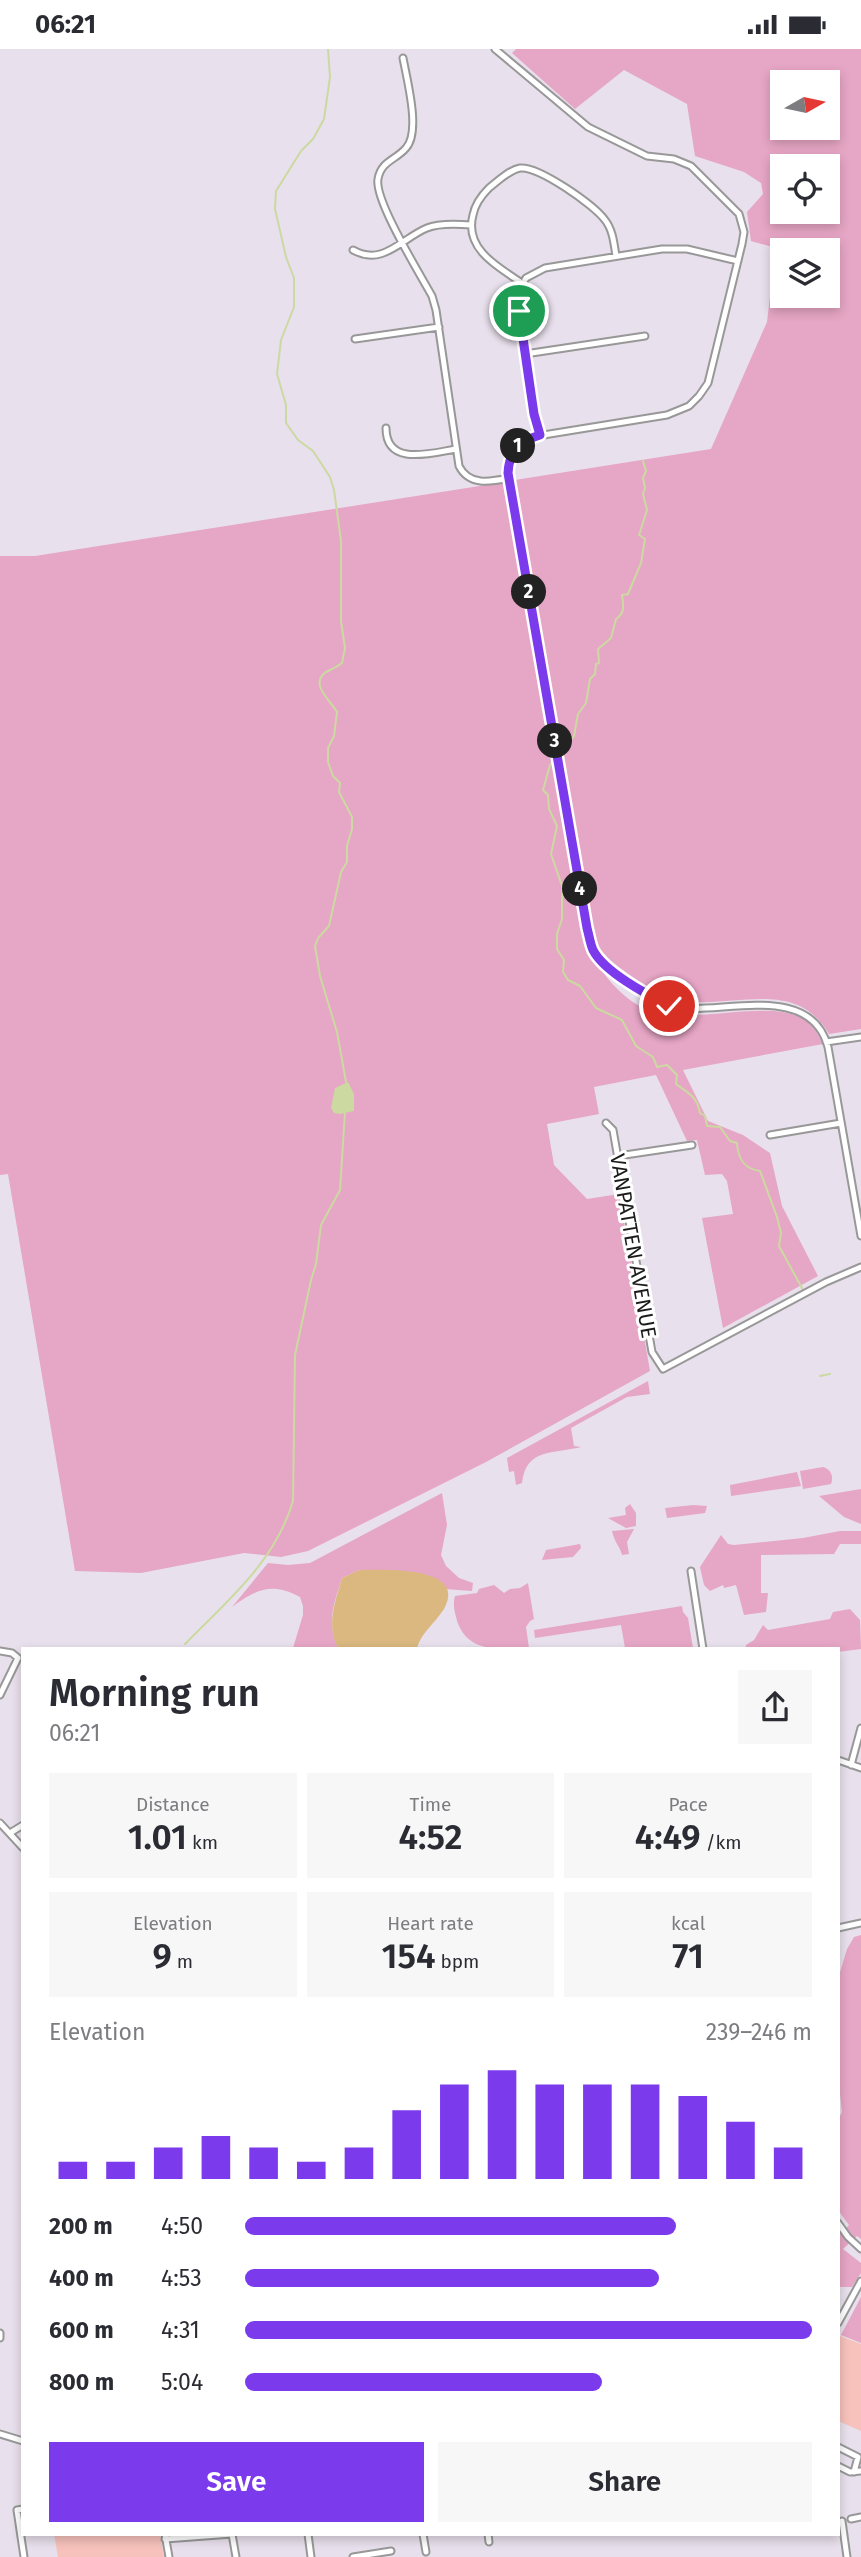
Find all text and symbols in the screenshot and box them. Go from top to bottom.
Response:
text: 06:21 [35,9,96,40]
north arrow [770,70,840,140]
map controls [770,70,840,308]
button: locate [770,154,840,224]
button: layers [770,238,840,308]
pin [489,281,549,341]
icon: arrive [500,292,538,330]
pin: 1 [500,429,536,463]
text: 1 [513,434,522,457]
pin: 2 [512,575,546,609]
text: 2 [524,580,533,603]
pin: 3 [538,723,572,759]
text: 3 [550,729,559,752]
pin: 4 [562,871,598,907]
text: 4 [574,877,585,900]
pin [639,976,699,1036]
icon: check [650,987,688,1025]
street label: VANPATTEN AVENUE [604,1152,662,1340]
text: Morning run [49,1670,260,1716]
button: share [738,1670,812,1744]
text: 06:21 [49,1719,100,1747]
text: Distance [136,1793,210,1816]
text: Time [410,1793,451,1816]
text: Pace [668,1793,708,1816]
text: 1.01 [128,1816,187,1858]
text: 4:52 [398,1816,463,1858]
text: 4:49 [635,1816,701,1858]
text: km [187,1831,218,1854]
text: /km [701,1831,742,1854]
text: Elevation [133,1912,213,1935]
text: Heart rate [387,1912,474,1935]
text: kcal [671,1912,705,1935]
text: 9 [153,1935,172,1977]
text: 154 [382,1935,436,1977]
text: 71 [672,1935,704,1977]
text: m [172,1950,193,1973]
text: bpm [436,1950,479,1973]
text: Elevation [49,2018,145,2046]
text: 239–246 m [706,2018,812,2046]
text: 200 m [49,2212,113,2240]
text: 4:50 [161,2212,203,2240]
text: 400 m [49,2264,114,2292]
text: 4:53 [161,2264,202,2292]
text: 600 m [49,2316,114,2344]
text: 4:31 [161,2316,200,2344]
text: 800 m [49,2368,114,2396]
text: 5:04 [161,2368,203,2396]
button: Save [49,2442,424,2522]
button: Share [438,2442,812,2522]

